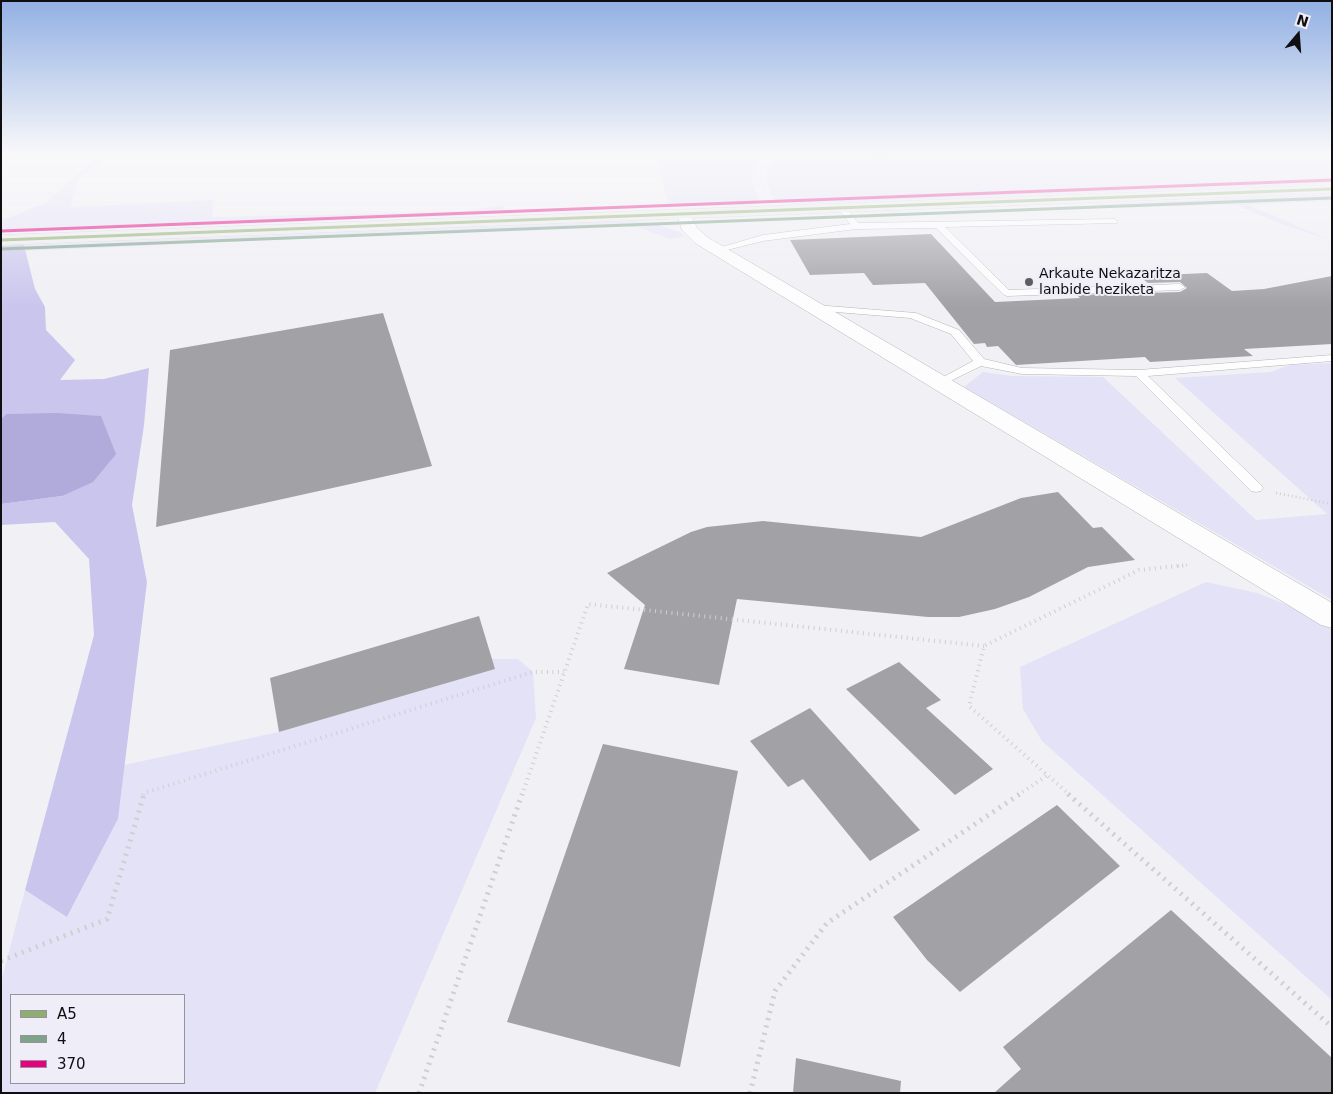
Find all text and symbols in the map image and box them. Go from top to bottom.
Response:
north arrow [1273,10,1323,60]
text: N [1295,11,1311,30]
place label: Arkaute Nekazaritza lanbide heziketa [1039,266,1181,298]
marker: Arkaute Nekazaritza lanbide heziketa [1023,276,1035,288]
legend [10,994,185,1084]
text: A5 [57,1005,77,1023]
text: 4 [57,1030,67,1048]
text: 370 [57,1055,86,1073]

